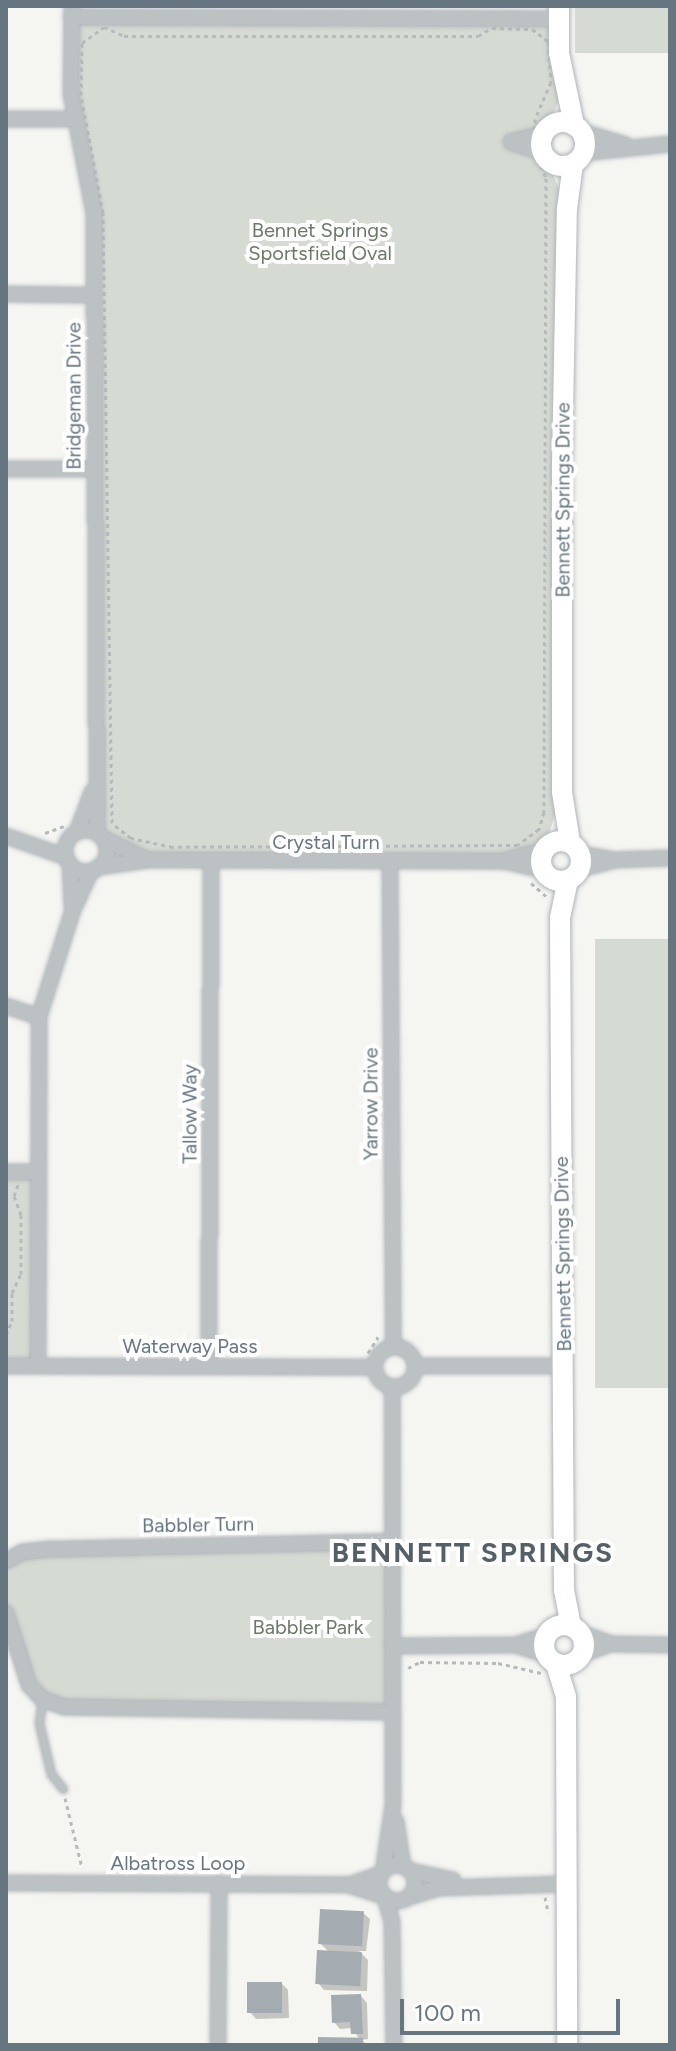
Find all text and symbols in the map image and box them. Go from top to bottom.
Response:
park label: Bennet Springs Sportsfield Oval [248,218,392,265]
street label: Bridgeman Drive [62,322,86,470]
street label: Bennett Springs Drive [551,402,575,598]
street label: Crystal Turn [272,830,380,854]
street label: Yarrow Drive [359,1048,383,1160]
street label: Tallow Way [178,1064,202,1164]
street label: Bennett Springs Drive [549,1156,577,1352]
street label: Waterway Pass [123,1334,257,1358]
street label: Babbler Turn [142,1512,254,1538]
district label: BENNETT SPRINGS [332,1535,614,1569]
park label: Babbler Park [253,1615,363,1639]
street label: Albatross Loop [111,1851,245,1875]
scale bar [404,1983,624,2033]
text: 100 m [414,1998,481,2027]

